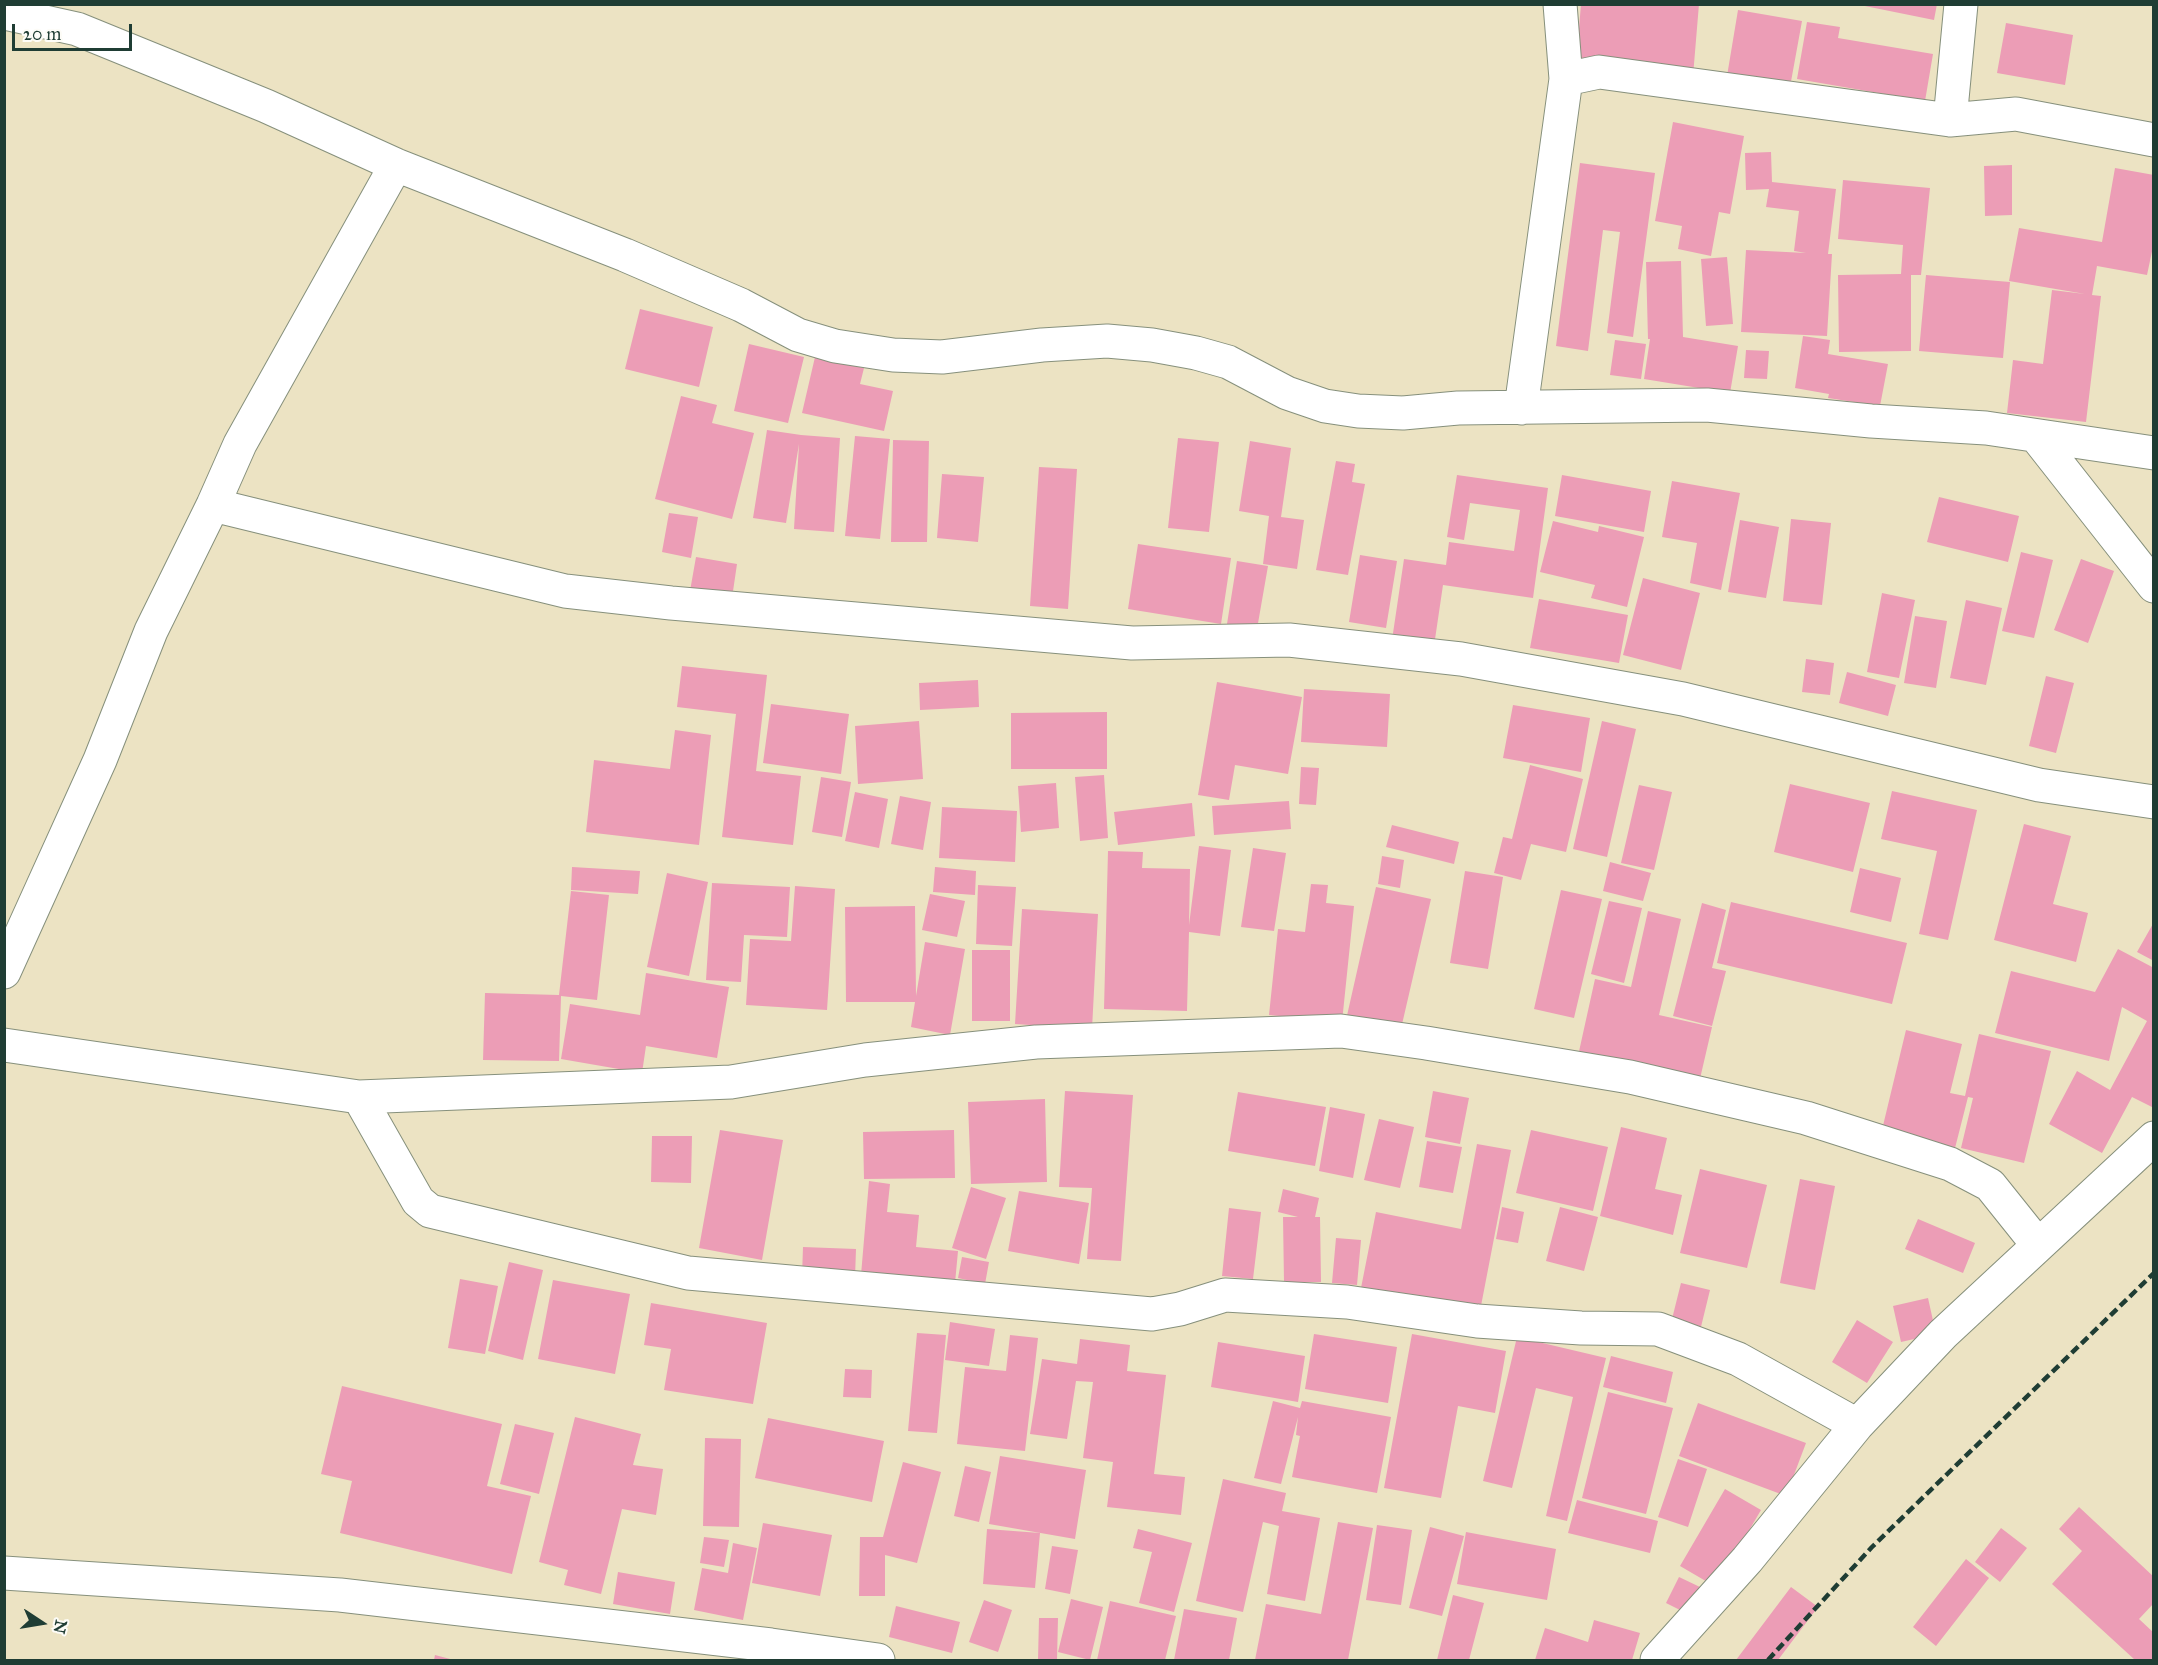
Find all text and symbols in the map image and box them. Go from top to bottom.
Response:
scale bar [15,12,135,50]
text: 20 m [23,23,61,45]
north arrow [12,1593,72,1653]
text: N [49,1618,71,1635]

